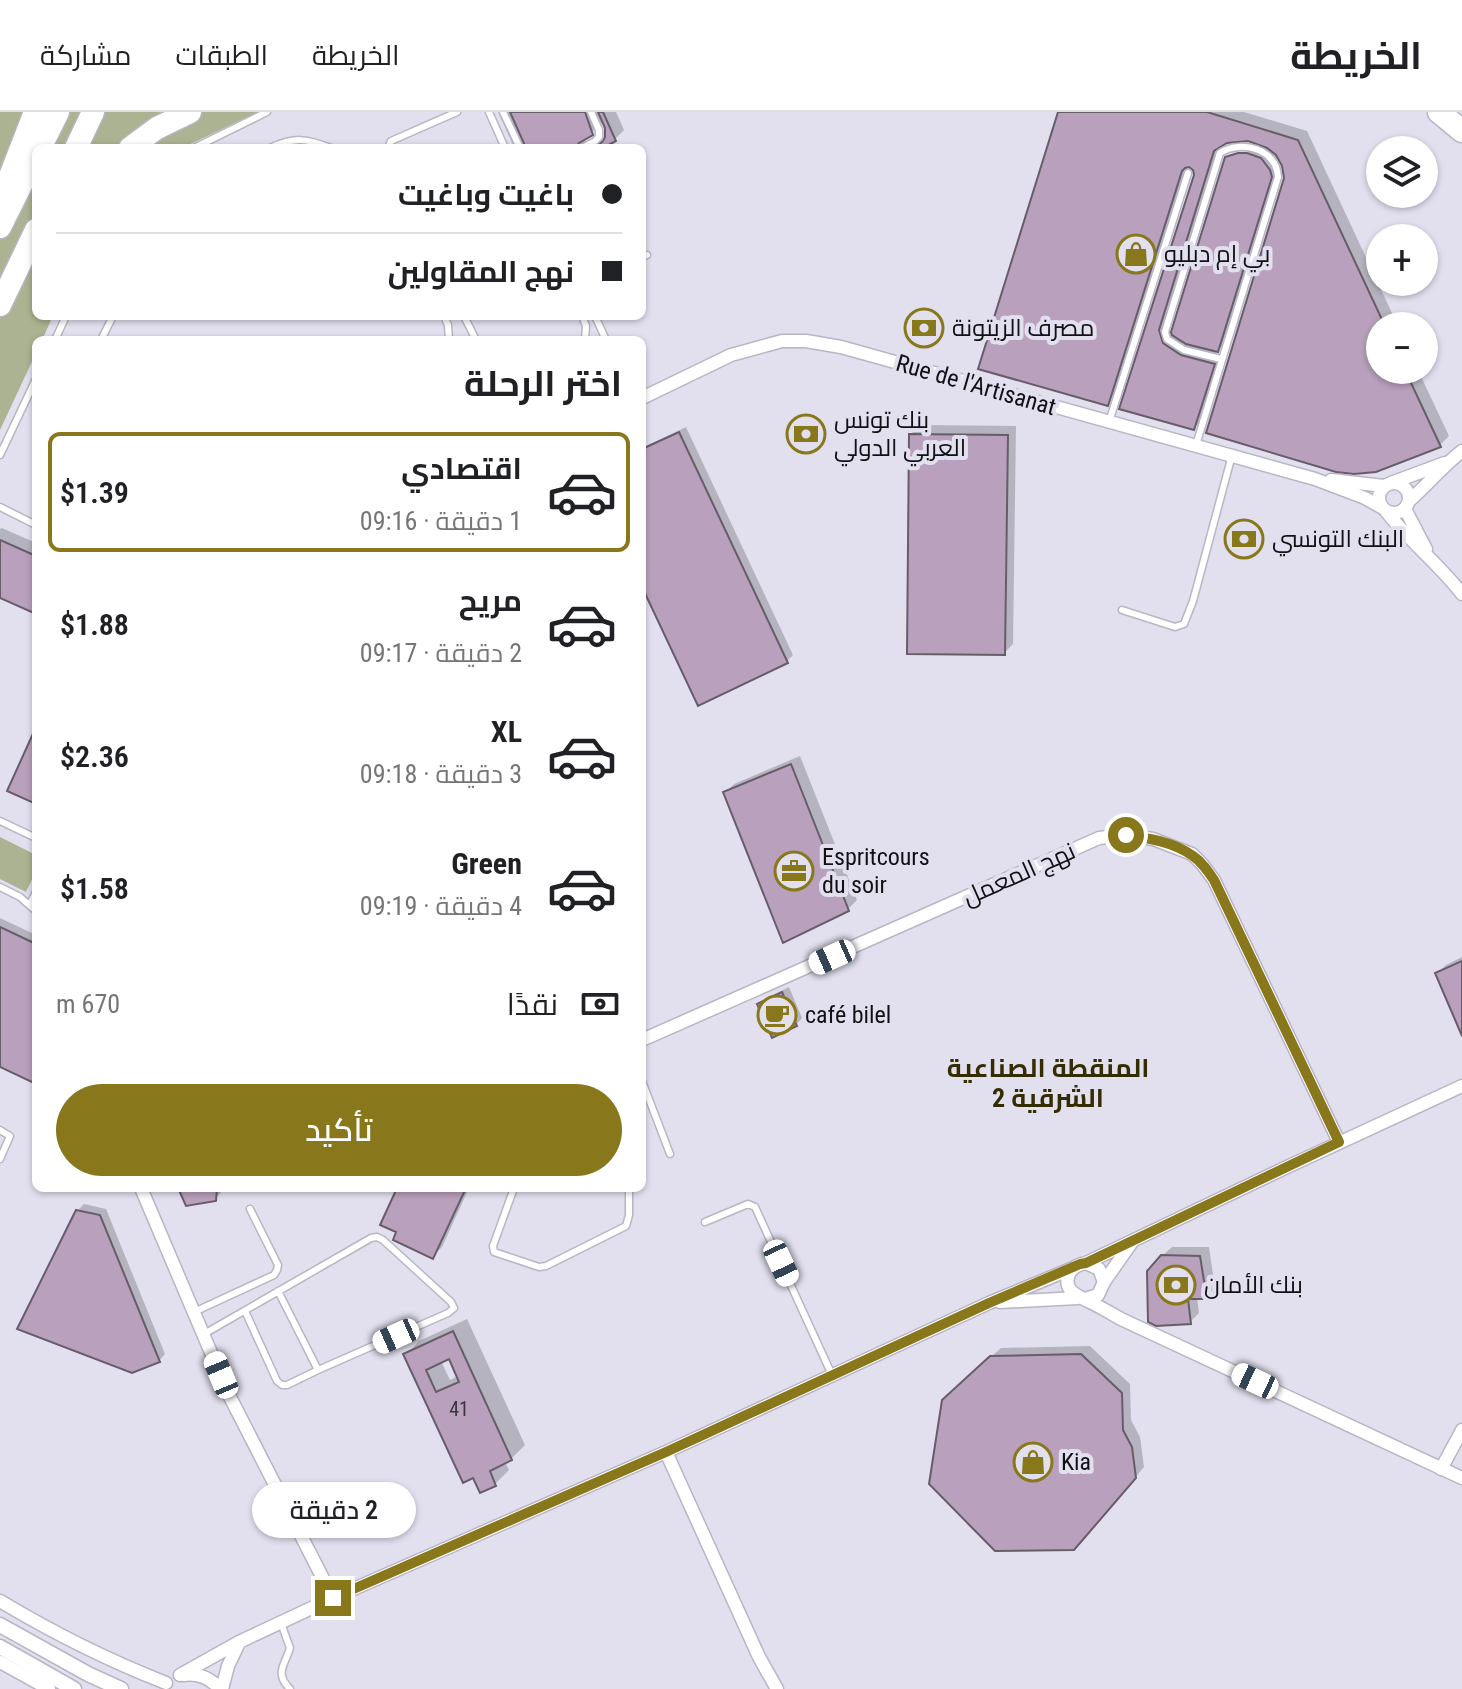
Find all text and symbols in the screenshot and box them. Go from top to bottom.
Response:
text: الخريطة [1290,34,1422,78]
text: مشاركة [40,39,131,72]
text: الطبقات [175,39,268,72]
text: الخريطة [312,39,399,72]
map controls [1366,136,1438,384]
button: layers [1366,136,1438,208]
text: باغيت وباغيت [398,177,574,212]
button: + [1366,224,1438,296]
shop icon: بي إم دبليو [1115,233,1157,275]
place label: بي إم دبليو [1164,240,1270,273]
text: نهج المقاولين [388,254,574,289]
bank icon: مصرف الزيتونة [903,307,945,349]
button: − [1366,312,1438,384]
place label: مصرف الزيتونة [952,314,1094,342]
street label: Rue de l'Artisanat [893,349,1059,421]
text: اختر الرحلة [464,363,622,405]
place label: بنك تونس العربي الدولي [834,406,966,467]
bank icon: بنك تونس العربي الدولي [785,413,827,455]
text: اقتصادي [401,451,522,486]
icon: car [546,456,618,528]
text: $1.39 [60,475,129,510]
text: 1 دقيقة · 09:16 [360,506,522,536]
bank icon: البنك التونسي [1223,518,1265,560]
place label: البنك التونسي [1272,525,1404,557]
text: مريح [459,583,522,618]
icon: car [546,588,618,660]
text: $1.88 [60,607,129,642]
text: 2 دقيقة · 09:17 [360,638,522,668]
text: XL [491,714,522,749]
icon: car [546,720,618,792]
text: $2.36 [60,739,129,774]
text: 3 دقيقة · 09:18 [360,759,522,789]
route start [1108,817,1144,853]
street label: نهج المعمل [958,837,1080,913]
place label: Espritcours du soir [822,843,930,899]
text: Green [451,846,522,881]
office icon: Espritcours du soir [773,850,815,892]
icon: car [546,852,618,924]
text: $1.58 [60,871,129,906]
text: 4 دقيقة · 09:19 [360,891,522,921]
car [805,936,859,978]
icon: cash [578,982,622,1026]
text: نقدًا [507,987,558,1022]
text: 670 m [56,989,120,1019]
cafe icon: café bilel [756,994,798,1036]
place label: café bilel [805,1001,891,1029]
district label: المنقطة الصناعية الشرقية 2 [947,1053,1149,1113]
button: تأكيد [56,1084,622,1176]
car [760,1236,802,1290]
bank icon: بنك الأمان [1155,1264,1197,1306]
place label: بنك الأمان [1204,1271,1303,1299]
car [369,1315,423,1357]
car [201,1348,241,1402]
car [1228,1360,1282,1402]
house number: 41 [449,1397,469,1421]
shop icon: Kia [1012,1441,1054,1483]
place label: Kia [1061,1448,1091,1476]
callout: 2 دقيقة [251,1482,415,1538]
text: 2 دقيقة [290,1495,378,1525]
route end [315,1580,351,1616]

